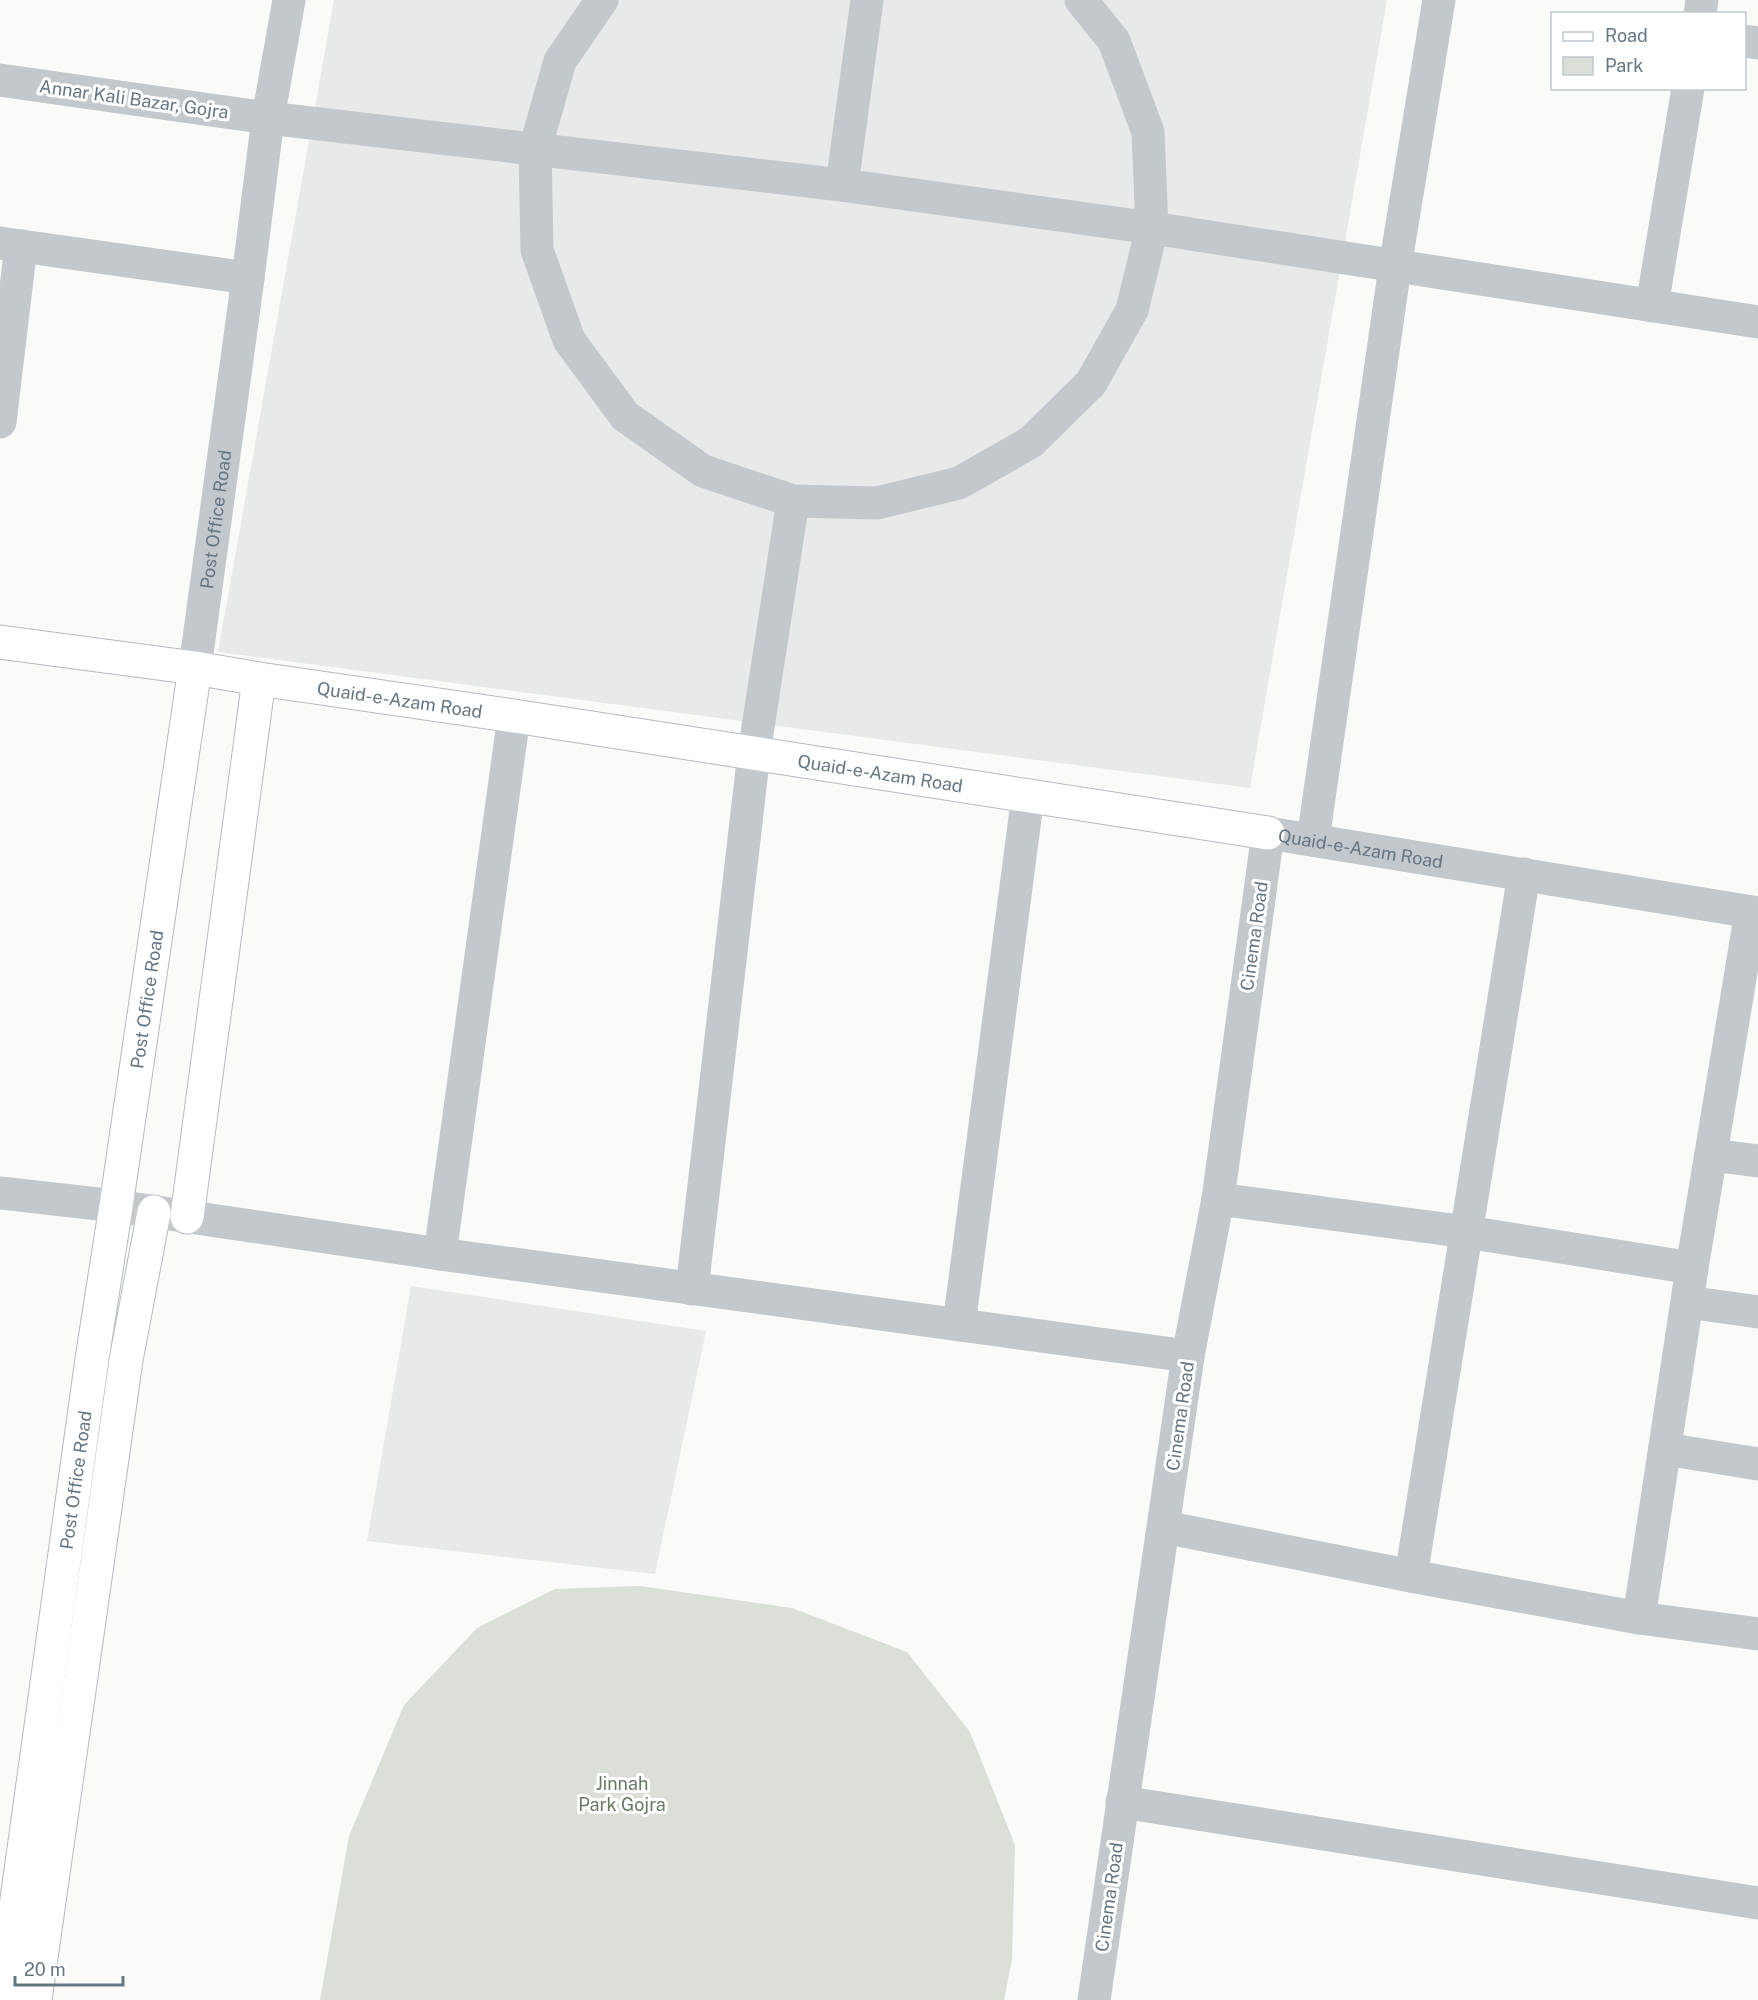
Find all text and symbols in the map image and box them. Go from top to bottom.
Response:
legend [1551,12,1746,90]
text: Road [1605,25,1648,46]
text: Park [1605,55,1643,76]
street label: Annar Kali Bazar, Gojra [38,75,230,123]
street label: Post Office Road [195,449,235,590]
street label: Quaid-e-Azam Road [316,677,484,722]
street label: Quaid-e-Azam Road [796,750,964,796]
street label: Quaid-e-Azam Road [1277,824,1445,872]
street label: Cinema Road [1236,880,1272,992]
street label: Post Office Road [126,928,167,1070]
street label: Cinema Road [1162,1360,1198,1472]
street label: Post Office Road [55,1409,95,1551]
park label: Jinnah Park Gojra [578,1773,666,1815]
street label: Cinema Road [1091,1841,1127,1953]
scale bar [15,1949,123,1987]
text: 20 m [24,1959,66,1980]

